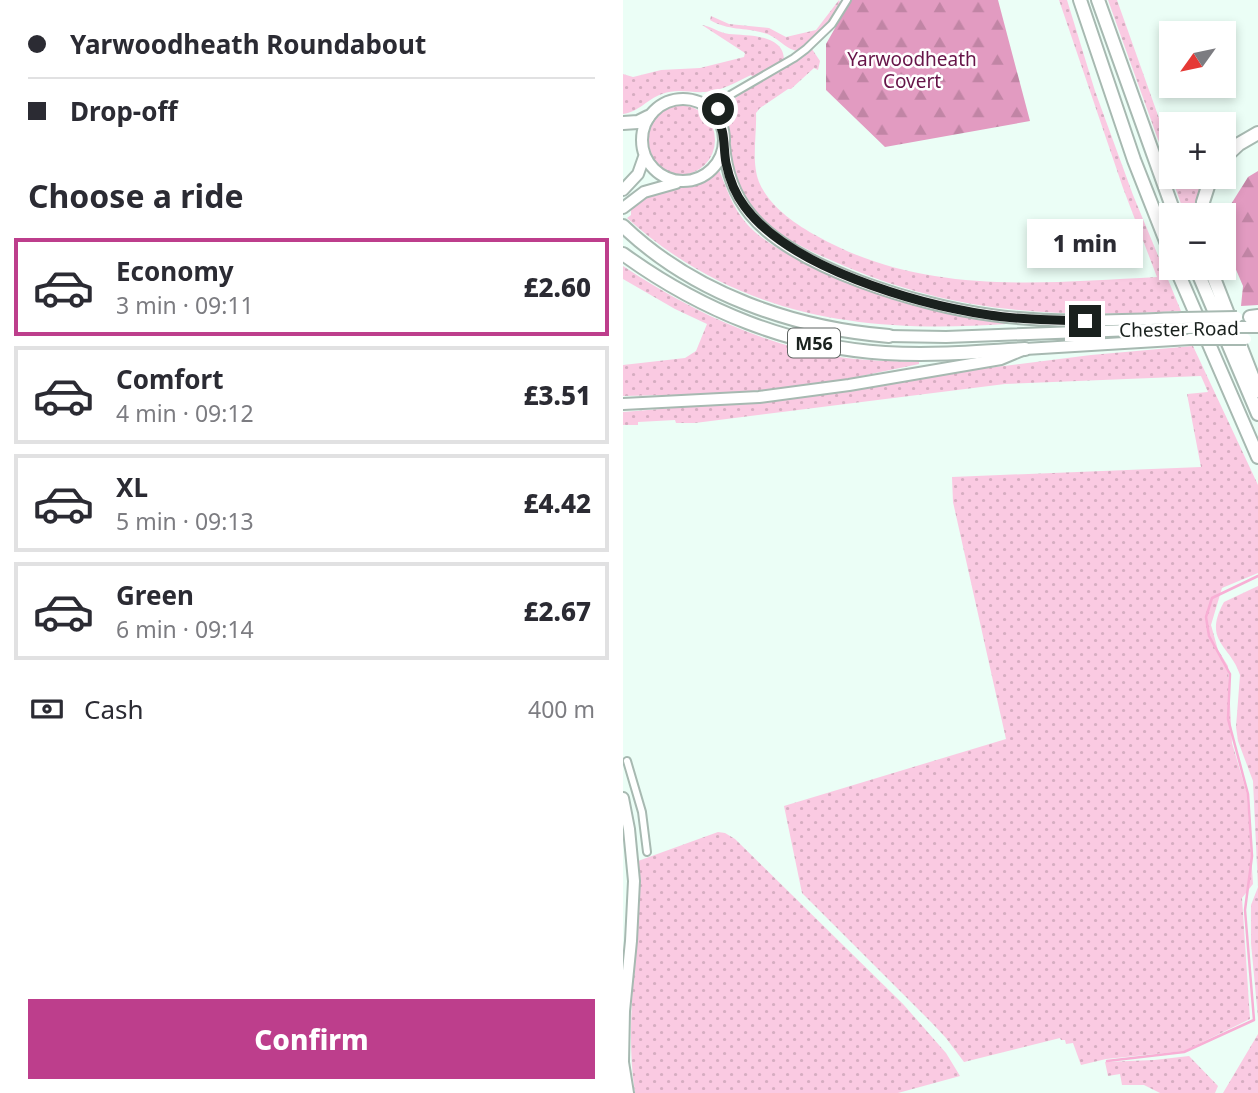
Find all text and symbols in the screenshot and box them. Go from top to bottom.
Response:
north arrow [1159,21,1235,98]
map controls [1159,21,1236,280]
text: Yarwoodheath Roundabout [70,26,426,62]
park label: Yarwoodheath Covert [847,46,977,94]
text: Drop-off [70,93,177,129]
route start [702,93,734,125]
button: + [1159,112,1236,189]
text: Choose a ride [28,174,244,217]
button: − [1159,203,1236,280]
callout: 1 min [1027,219,1143,268]
text: 1 min [1053,227,1117,259]
text: Economy [116,253,234,289]
icon: car [32,256,95,319]
text: £2.60 [523,269,591,305]
text: 3 min · 09:11 [116,289,254,321]
route end [1069,305,1101,337]
street label: Chester Road [1119,315,1239,343]
road number: M56 [788,328,840,358]
text: Comfort [116,361,224,397]
icon: car [32,364,95,427]
text: £3.51 [523,377,591,413]
text: 4 min · 09:12 [116,397,254,429]
text: XL [116,469,148,505]
icon: car [32,472,95,535]
text: £4.42 [523,485,591,521]
text: 5 min · 09:13 [116,505,254,537]
text: Green [116,577,194,613]
icon: car [32,580,95,643]
text: £2.67 [523,593,591,629]
text: 6 min · 09:14 [116,613,254,645]
icon: cash [28,690,66,728]
text: Cash [84,691,144,727]
text: 400 m [528,693,595,725]
button: Confirm [28,999,595,1079]

